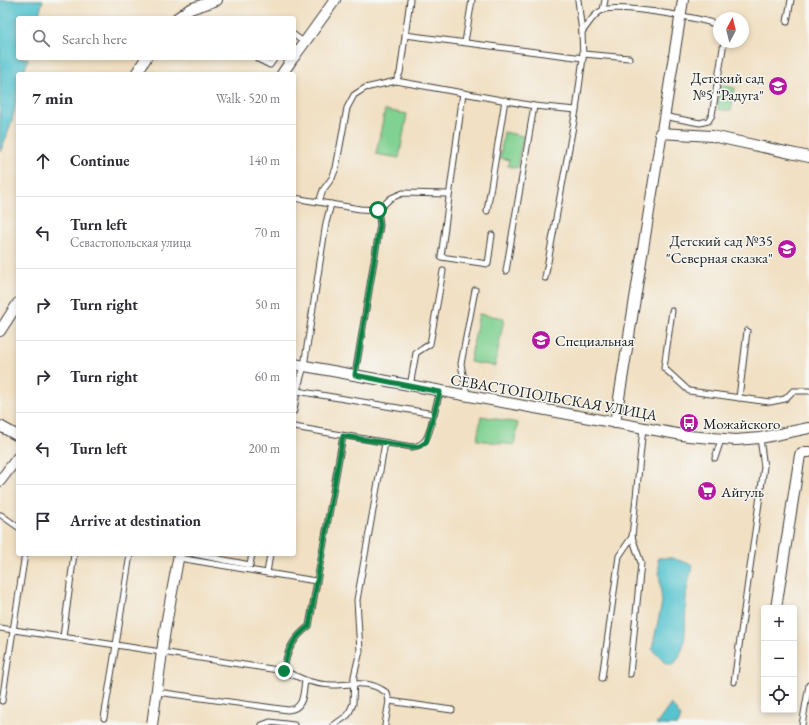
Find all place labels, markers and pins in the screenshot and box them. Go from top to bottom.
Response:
place label: Детский сад №5 "Радуга" [691,68,764,104]
school or university icon: Детский сад №5 "Радуга" [767,75,789,97]
place label: Детский сад №35 "Северная сказка" [666,231,773,267]
school or university icon: Детский сад №35 "Северная сказка" [776,238,798,260]
school or university icon: Специальная [530,329,552,351]
place label: Специальная [555,331,635,350]
bus stop icon: Можайского [678,412,700,434]
place label: Можайского [703,414,780,433]
supermarket icon: Айгуль [696,480,718,502]
place label: Айгуль [720,482,764,501]

